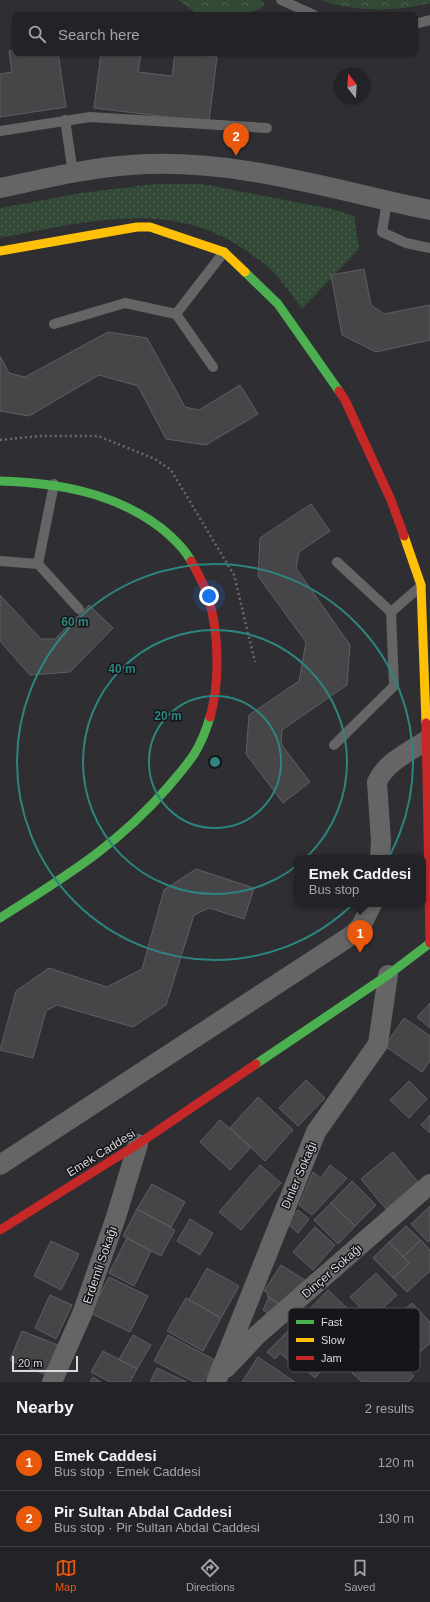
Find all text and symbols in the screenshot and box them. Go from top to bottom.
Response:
search box [12,12,418,56]
icon: search [26,23,48,45]
text: Search here [58,26,140,43]
north arrow [334,68,370,104]
pin: 2 [223,123,249,156]
your location [199,586,219,606]
text: 60 m [61,615,89,629]
text: 40 m [108,662,136,676]
text: 20 m [154,709,182,723]
centre of rings [208,755,222,769]
popup [294,855,426,907]
text: Emek Caddesi [309,865,411,882]
text: Bus stop [309,882,359,897]
pin: 1 [347,920,373,953]
street label: Emek Caddesi [64,1126,138,1180]
street label: Dinler Sokağı [278,1139,320,1211]
street label: Erdemli Sokağı [80,1224,120,1306]
street label: Dinçer Sokağı [299,1241,365,1301]
legend [288,1308,420,1372]
text: Fast [321,1316,342,1328]
text: Slow [321,1334,345,1346]
text: Jam [321,1352,342,1364]
scale bar [12,1354,78,1373]
text: 20 m [18,1357,42,1369]
text: Nearby [16,1398,74,1417]
text: 2 results [365,1401,414,1416]
text: Emek Caddesi [54,1447,157,1464]
text: 1 [25,1455,33,1470]
text: 120 m [378,1455,414,1470]
text: Bus stop · Emek Caddesi [54,1464,201,1479]
text: Pir Sultan Abdal Caddesi [54,1503,232,1520]
text: 2 [25,1511,33,1526]
text: 130 m [378,1511,414,1526]
text: Bus stop · Pir Sultan Abdal Caddesi [54,1520,260,1535]
tab: Map [55,1557,77,1593]
tab: Directions [186,1557,235,1593]
tab: Saved [344,1557,375,1593]

